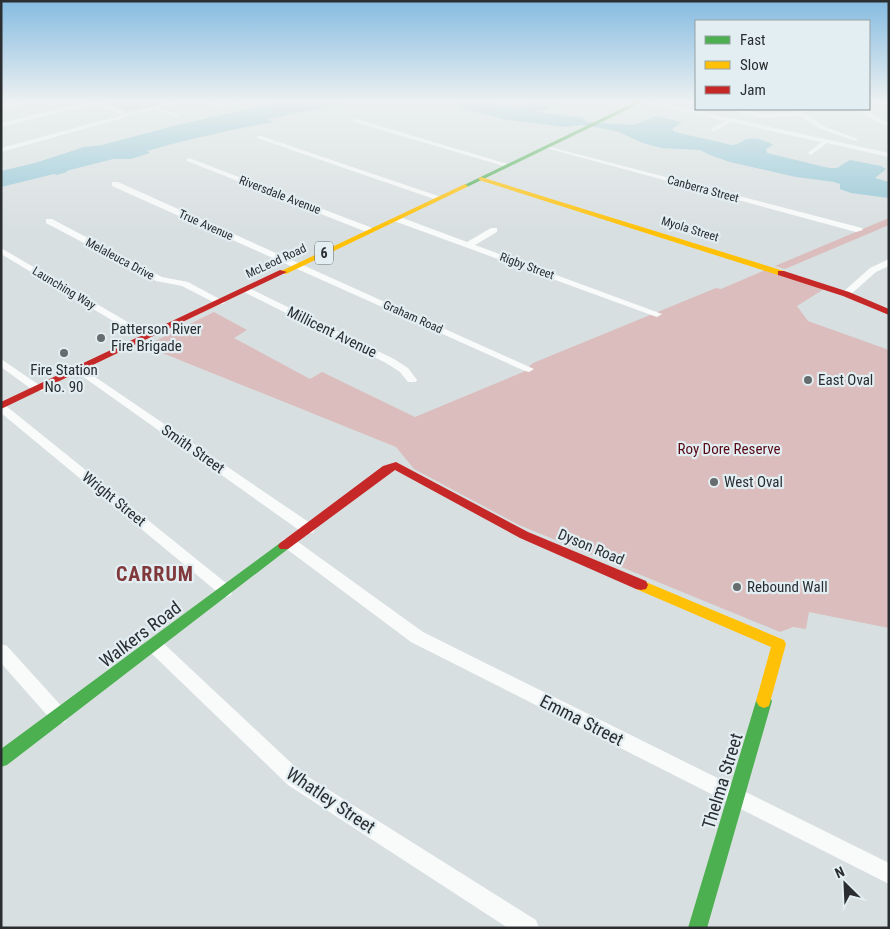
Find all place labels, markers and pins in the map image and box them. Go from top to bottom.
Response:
place label: Patterson River Fire Brigade [111,320,202,355]
marker: Patterson River Fire Brigade [95,332,107,344]
marker: Fire Station No. 90 [58,347,70,359]
place label: Fire Station No. 90 [30,361,98,396]
place label: East Oval [818,371,873,389]
marker: East Oval [802,374,814,386]
place label: West Oval [724,473,783,491]
marker: West Oval [708,476,720,488]
place label: Rebound Wall [747,578,828,596]
marker: Rebound Wall [731,581,743,593]

